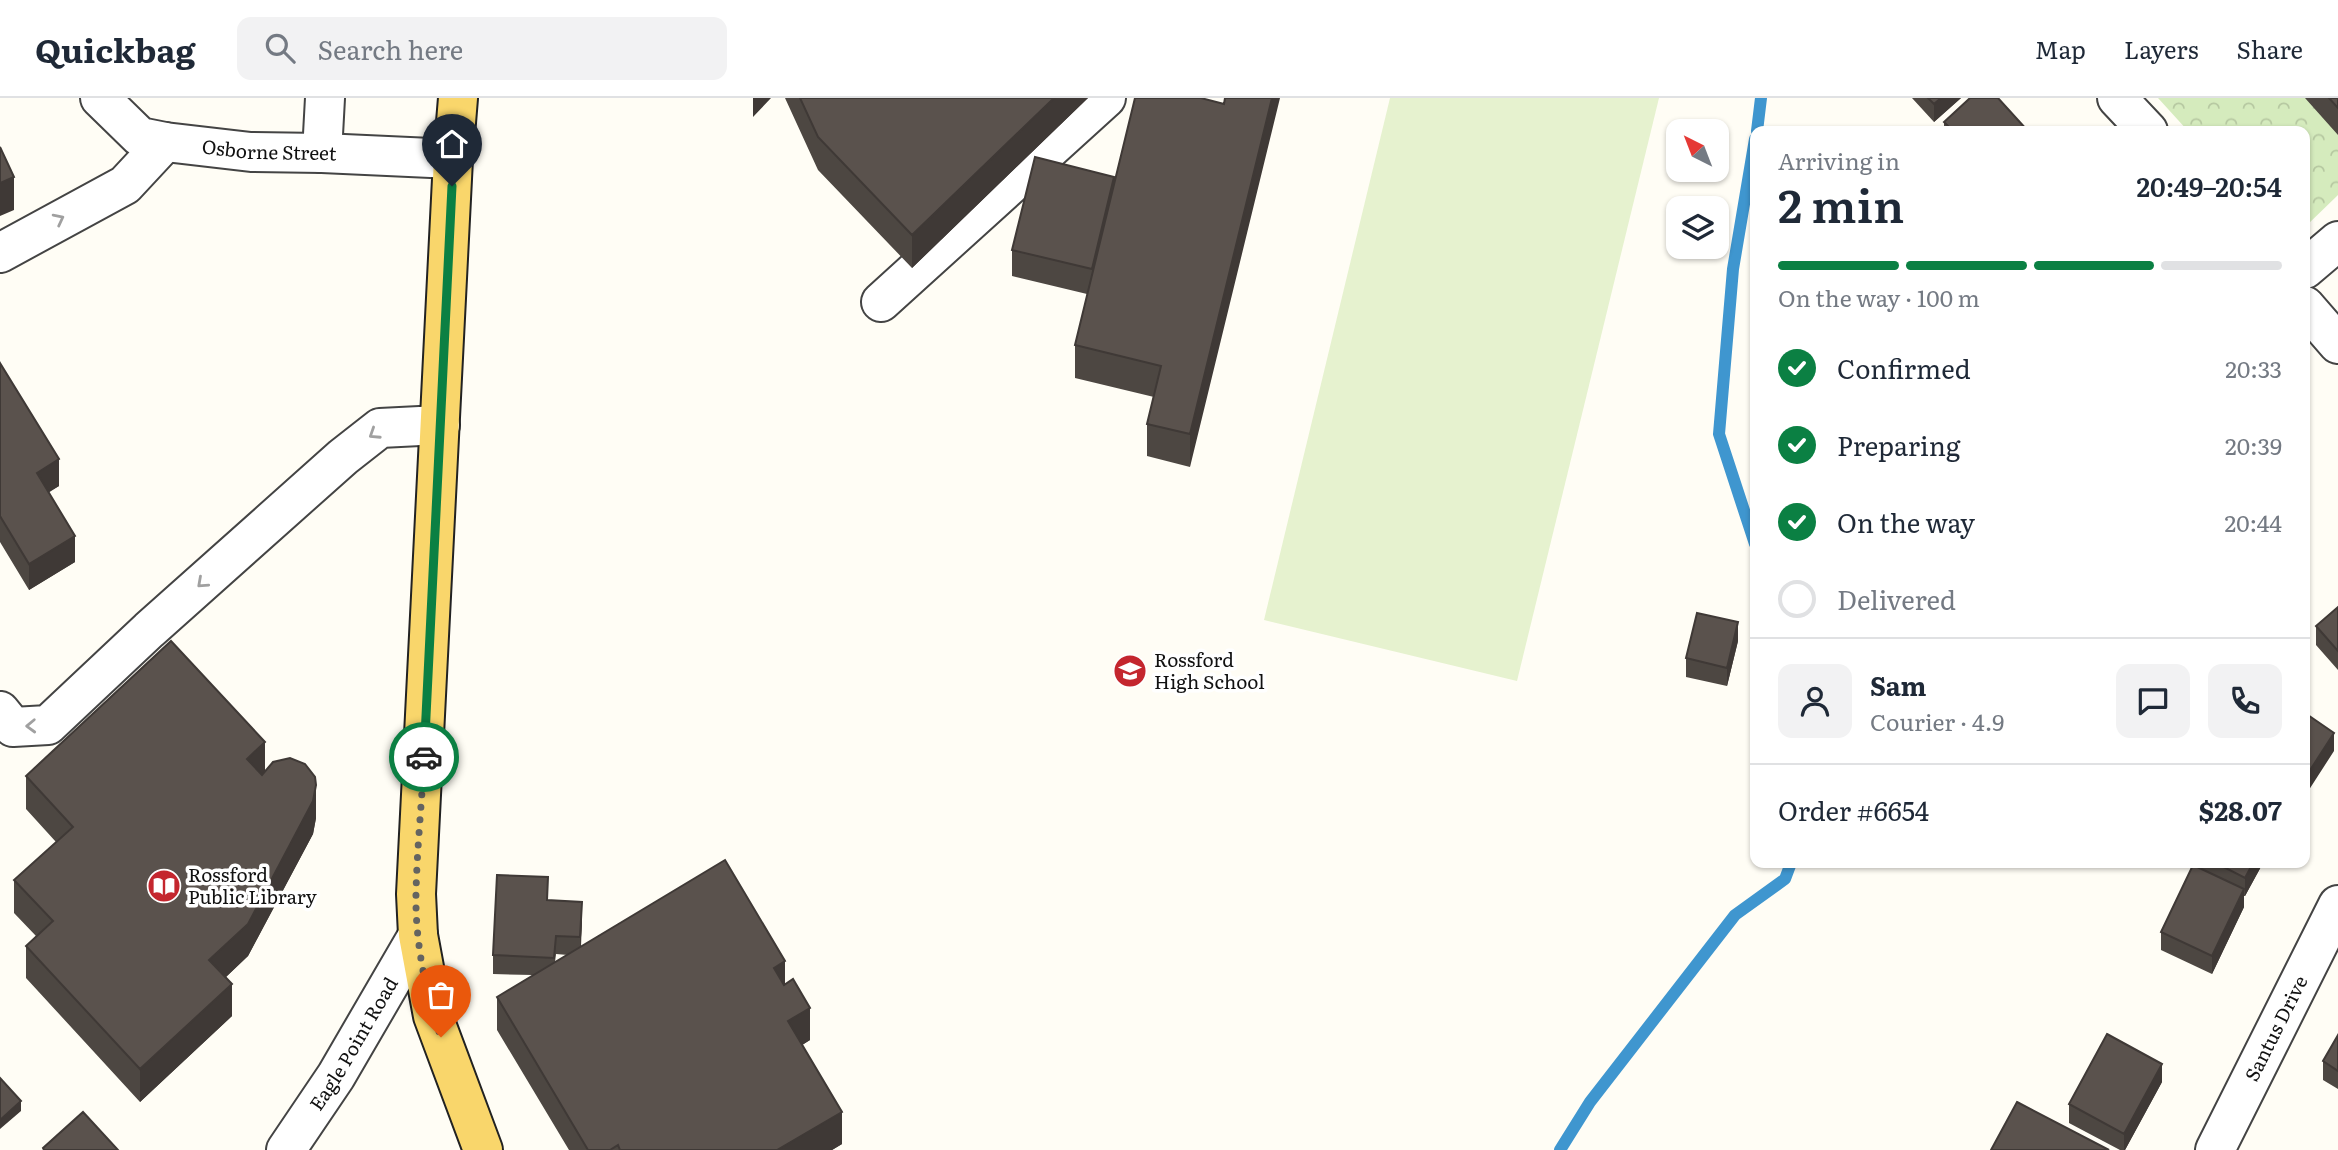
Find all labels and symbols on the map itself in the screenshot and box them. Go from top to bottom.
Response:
pin [422,114,482,186]
north arrow [1666,119,1729,182]
street label: Osborne Street [201,131,337,167]
one-way arrow [52,214,65,228]
one-way arrow [369,426,382,439]
one-way arrow [198,575,211,587]
place label: Rossford High School [1154,645,1265,695]
school or university icon: Rossford High School [1111,652,1149,690]
one-way arrow [25,718,36,733]
courier [389,722,459,792]
place label: Rossford Public Library [188,860,317,910]
library icon: Rossford Public Library [145,867,183,905]
pin [411,965,471,1037]
street label: Santus Drive [2237,970,2314,1086]
street label: Eagle Point Road [302,971,404,1116]

